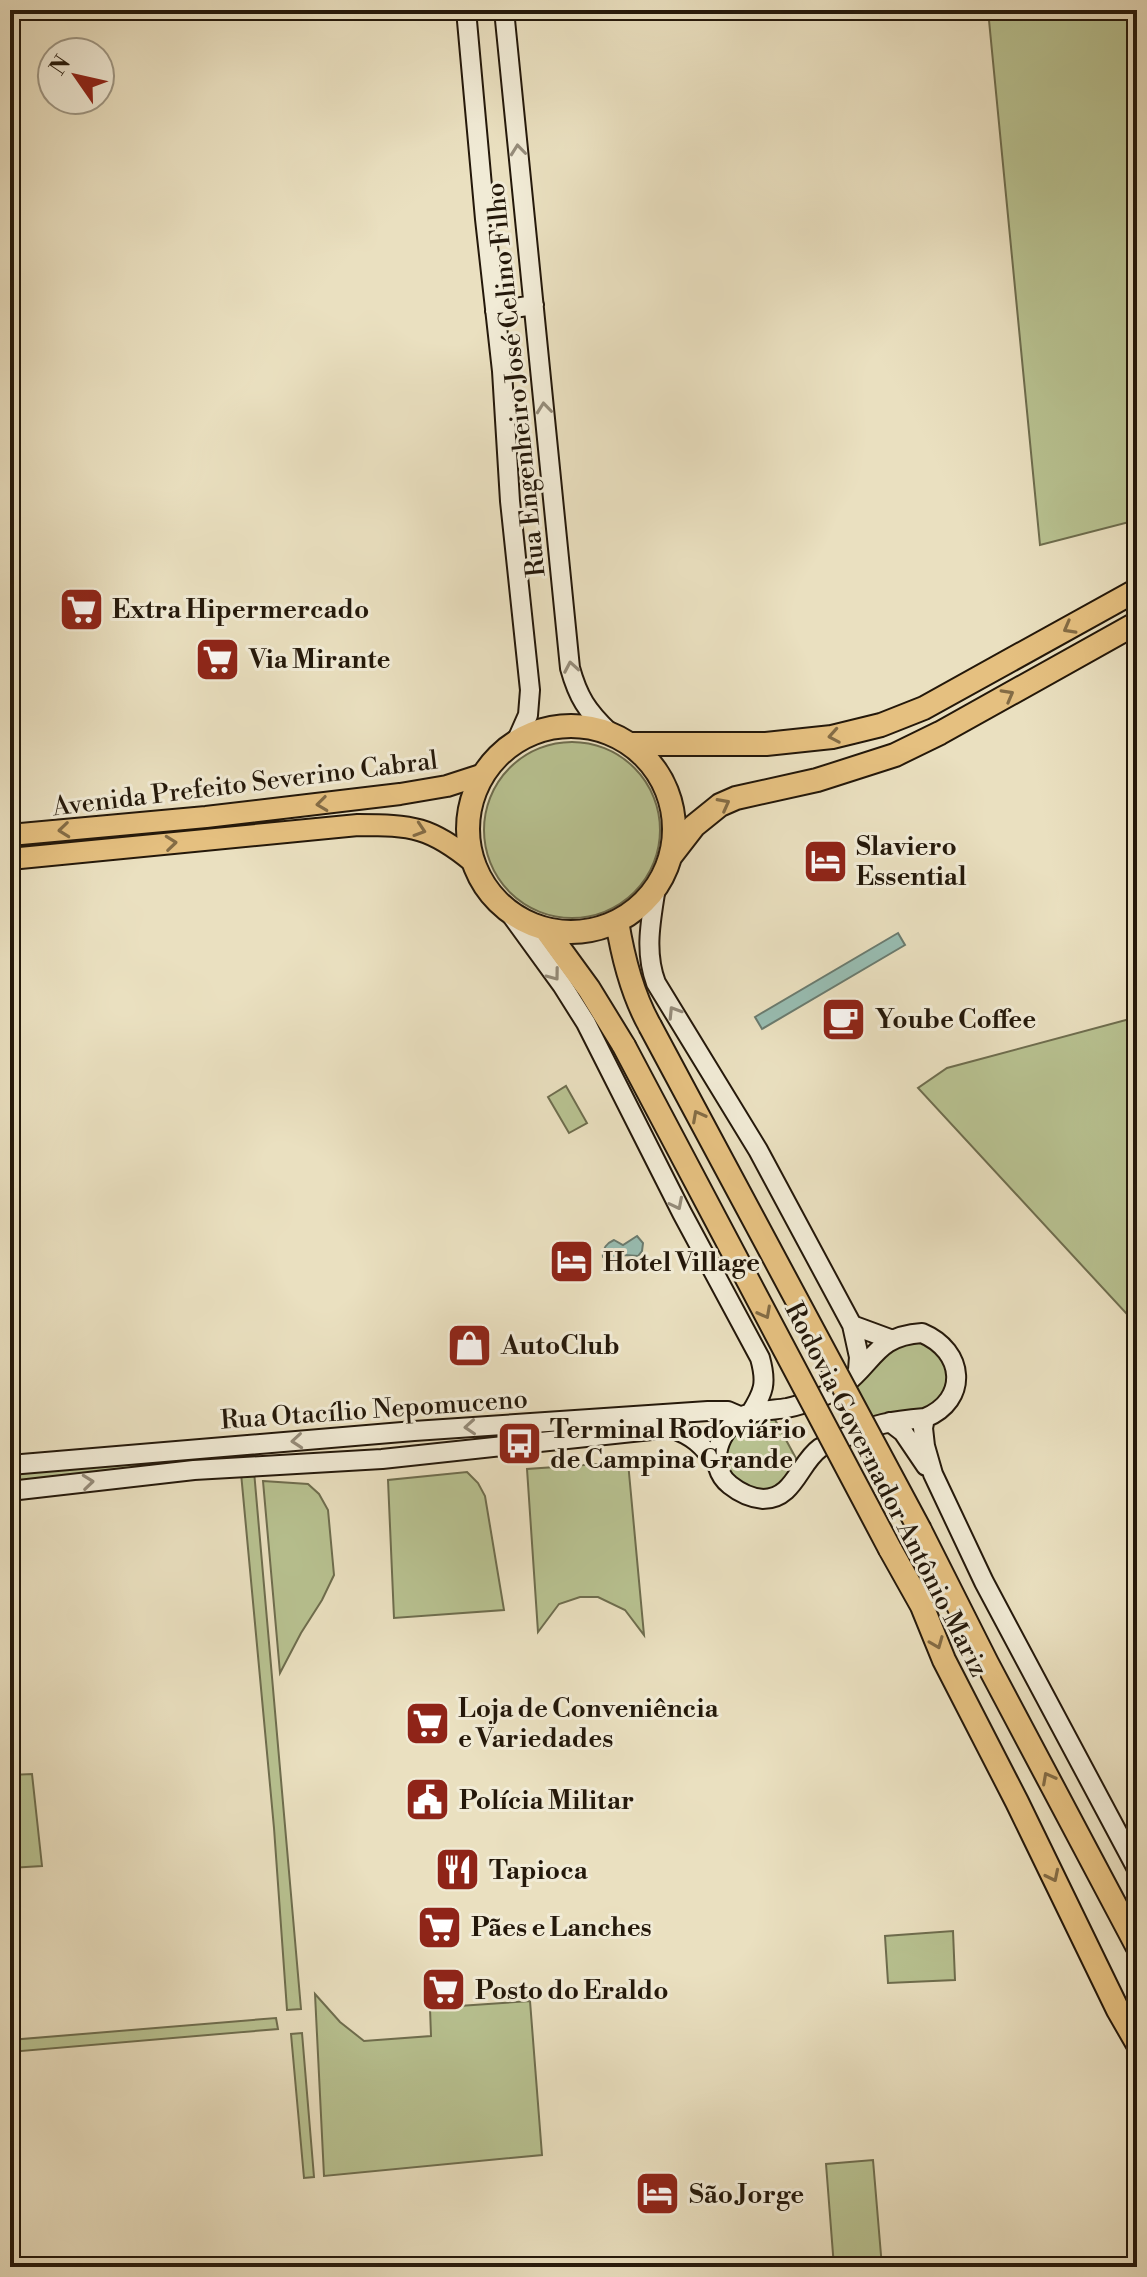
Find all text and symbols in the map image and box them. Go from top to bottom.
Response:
north arrow [36,36,116,116]
text: N [45,50,77,80]
one-way arrow [509,143,526,156]
street label: Rua Engenheiro José Celino Filho [479,181,553,579]
one-way arrow [536,401,553,414]
supermarket icon: Extra Hipermercado [57,585,105,633]
place label: Extra Hipermercado [112,594,369,626]
one-way arrow [1063,618,1078,634]
supermarket icon: Via Mirante [194,635,242,683]
place label: Via Mirante [248,644,391,676]
one-way arrow [563,660,580,673]
one-way arrow [999,689,1014,705]
one-way arrow [828,726,841,743]
street label: Avenida Prefeito Severino Cabral [50,744,440,824]
one-way arrow [315,795,328,812]
one-way arrow [716,798,730,813]
one-way arrow [412,821,426,837]
one-way arrow [57,822,70,839]
place label: Slaviero Essential [856,831,967,893]
one-way arrow [165,835,178,852]
hotel icon: Slaviero Essential [801,837,849,885]
one-way arrow [544,966,558,981]
cafe icon: Yoube Coffee [820,995,868,1043]
place label: Yoube Coffee [875,1004,1036,1036]
one-way arrow [668,1006,684,1021]
one-way arrow [692,1110,708,1125]
one-way arrow [668,1195,683,1210]
hotel icon: Hotel Village [548,1238,596,1286]
place label: Hotel Village [603,1247,760,1279]
street label: Rodovia Governador Antônio Mariz [777,1297,995,1682]
one-way arrow [756,1304,771,1319]
shop icon: AutoClub [446,1321,494,1369]
place label: AutoClub [500,1330,620,1362]
street label: Rua Otacílio Nepomuceno [219,1383,529,1437]
place label: Terminal Rodoviário de Campina Grande [550,1414,806,1476]
one-way arrow [463,1419,475,1436]
bus stop icon: Terminal Rodoviário de Campina Grande [495,1420,543,1468]
one-way arrow [290,1432,303,1449]
one-way arrow [81,1474,94,1491]
one-way arrow [928,1635,944,1650]
place label: Loja de Conveniência e Variedades [458,1693,719,1755]
supermarket icon: Loja de Conveniência e Variedades [403,1699,451,1747]
one-way arrow [1043,1772,1058,1787]
public building icon: Polícia Militar [404,1776,452,1824]
place label: Polícia Militar [459,1785,634,1817]
restaurant icon: Tapioca [434,1846,482,1894]
place label: Tapioca [489,1855,589,1887]
one-way arrow [1043,1868,1059,1883]
supermarket icon: Pães e Lanches [416,1903,464,1951]
place label: Pães e Lanches [471,1912,652,1944]
supermarket icon: Posto do Eraldo [420,1966,468,2014]
place label: Posto do Eraldo [475,1975,669,2007]
hotel icon: São Jorge [634,2170,682,2218]
place label: São Jorge [689,2179,804,2211]

